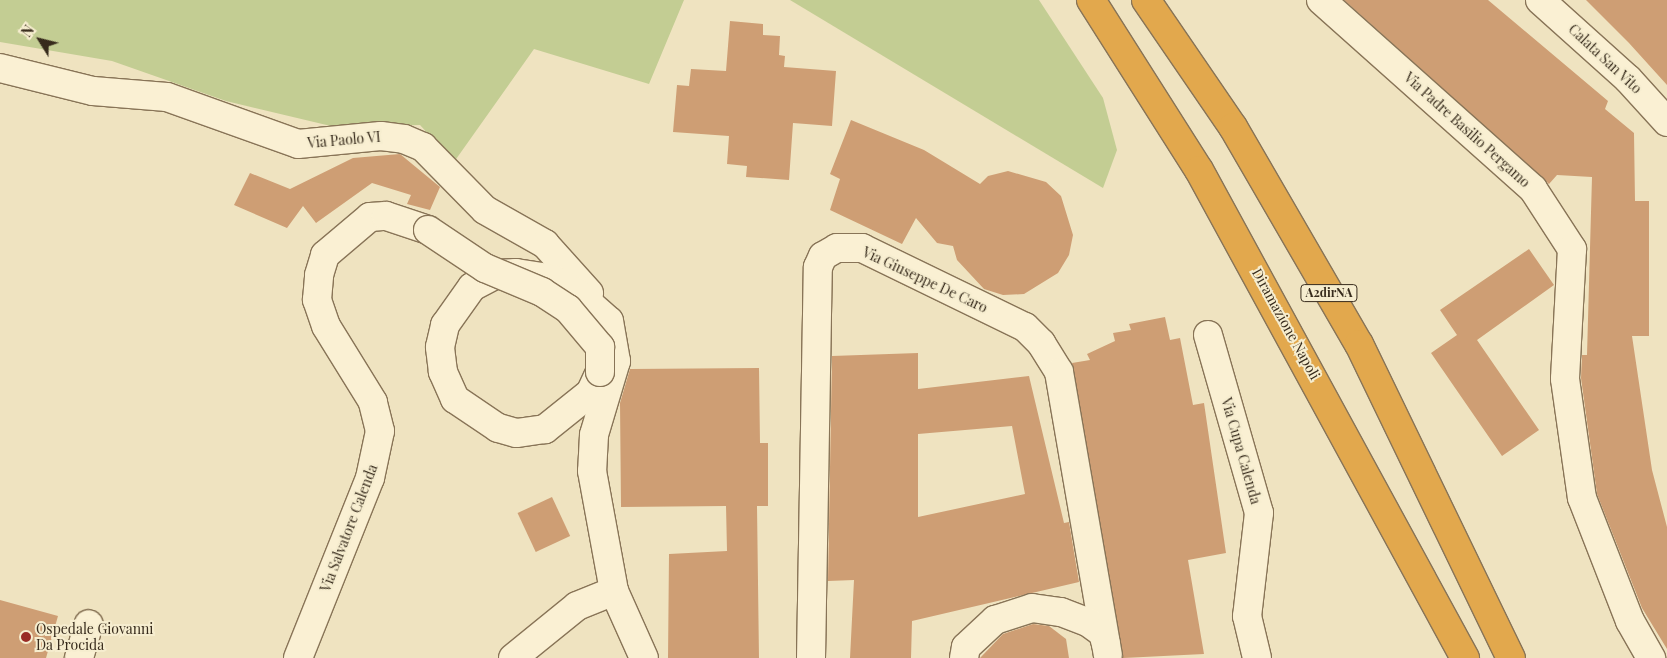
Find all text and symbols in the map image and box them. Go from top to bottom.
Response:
north arrow [15,15,65,65]
text: N [17,21,38,41]
street label: Calata San Vito [1565,21,1645,97]
street label: Via Padre Basilio Pergamo [1401,69,1533,191]
street label: Via Paolo VI [306,128,382,152]
street label: Via Giuseppe De Caro [860,244,990,316]
street label: Diramazione Napoli [1248,265,1324,383]
road number: A2dirNA [1300,284,1358,302]
street label: Via Cupa Calenda [1218,396,1264,506]
street label: Via Salvatore Calenda [317,462,381,594]
place label: Ospedale Giovanni Da Procida [36,621,153,654]
marker: Ospedale Giovanni Da Procida [20,631,32,643]

